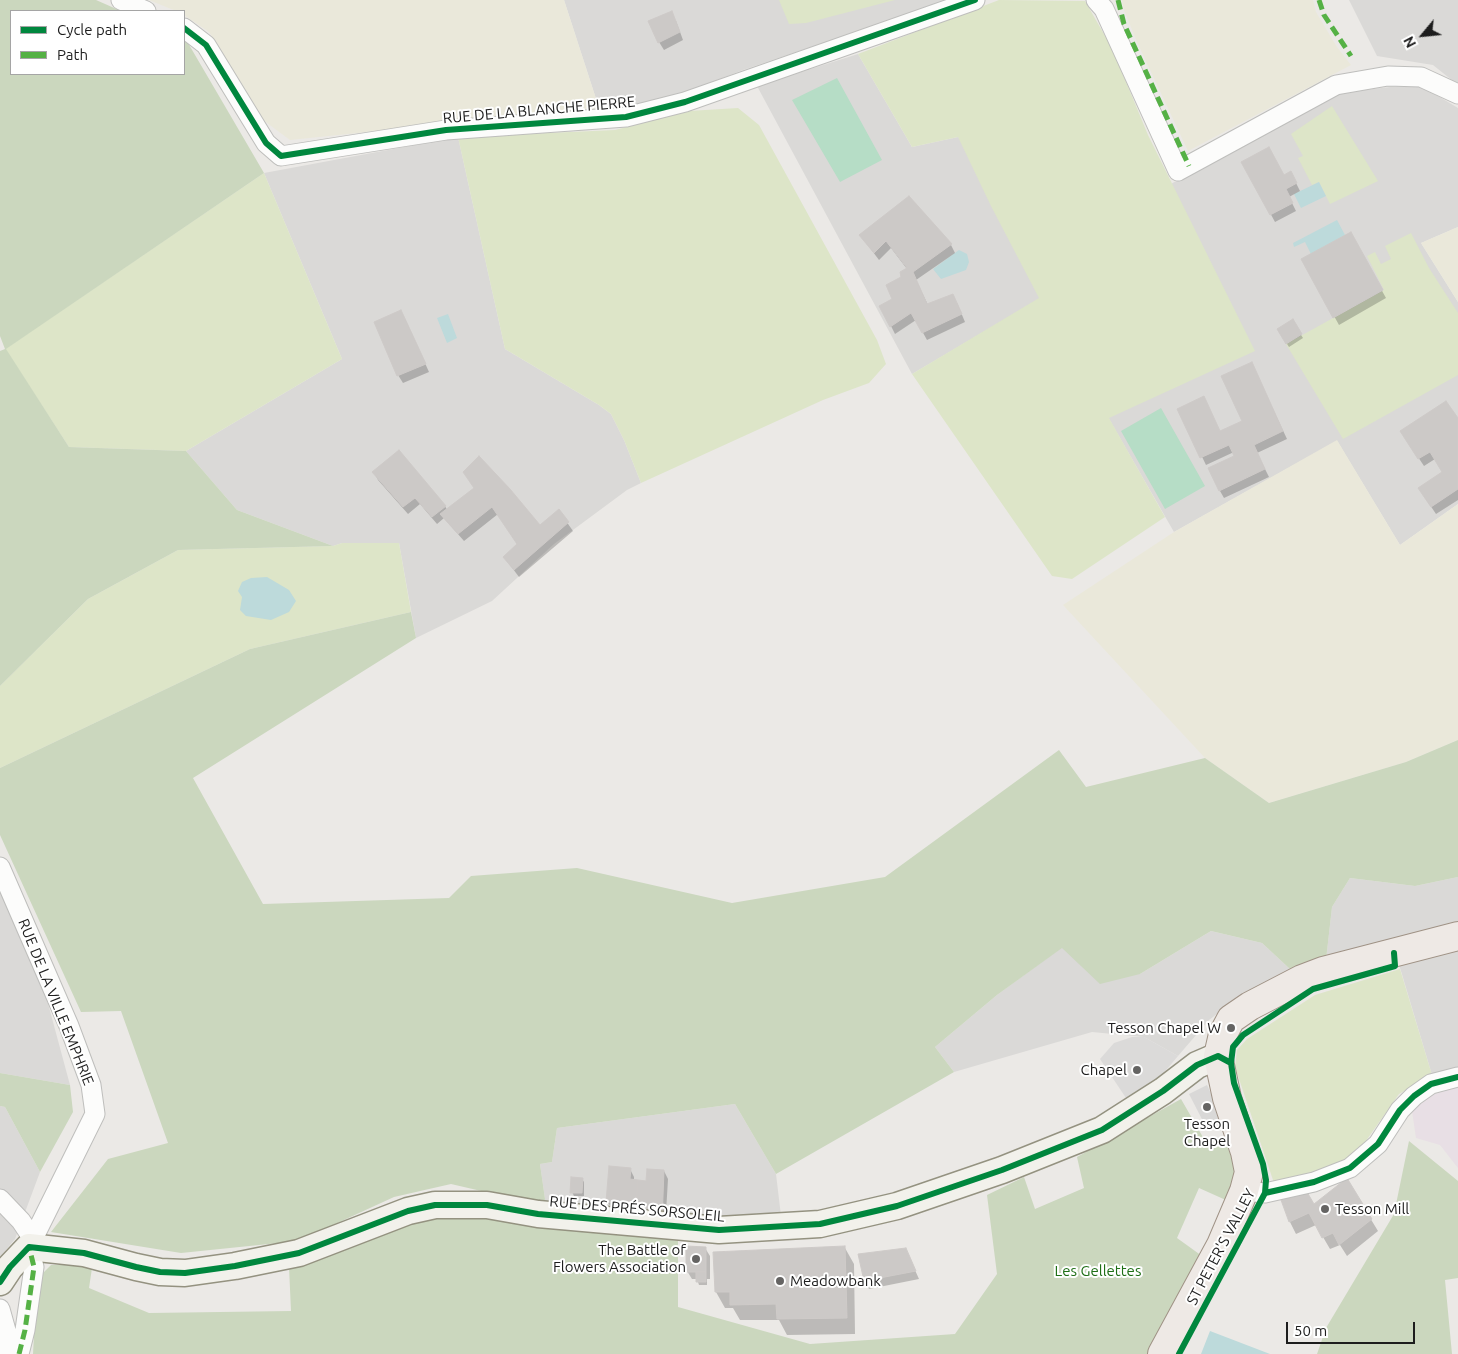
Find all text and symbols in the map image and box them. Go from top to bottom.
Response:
legend [10,10,185,75]
north arrow [1398,10,1448,60]
text: Cycle path [57,21,127,38]
text: N [1400,34,1419,50]
text: Path [57,46,88,63]
street label: RUE DE LA BLANCHE PIERRE [442,93,636,127]
street label: RUE DE LA VILLE EMPHRIE [14,916,98,1088]
place label: Tesson Chapel W [1108,1019,1221,1037]
marker: Tesson Chapel W [1225,1022,1237,1034]
place label: Chapel [1081,1061,1127,1079]
marker: Chapel [1131,1064,1143,1076]
marker: Tesson Chapel [1201,1101,1213,1113]
place label: Tesson Chapel [1184,1115,1230,1150]
street label: ST PETER'S VALLEY [1183,1186,1259,1308]
street label: RUE DES PRÉS SORSOLEIL [549,1192,725,1226]
place label: Tesson Mill [1335,1200,1409,1218]
marker: Tesson Mill [1319,1203,1331,1215]
place label: The Battle of Flowers Association [553,1241,686,1276]
marker: The Battle of Flowers Association [690,1253,702,1265]
park label: Les Gellettes [1055,1262,1141,1280]
place label: Meadowbank [790,1272,881,1290]
marker: Meadowbank [774,1275,786,1287]
scale bar [1288,1312,1417,1344]
text: 50 m [1294,1322,1327,1339]

